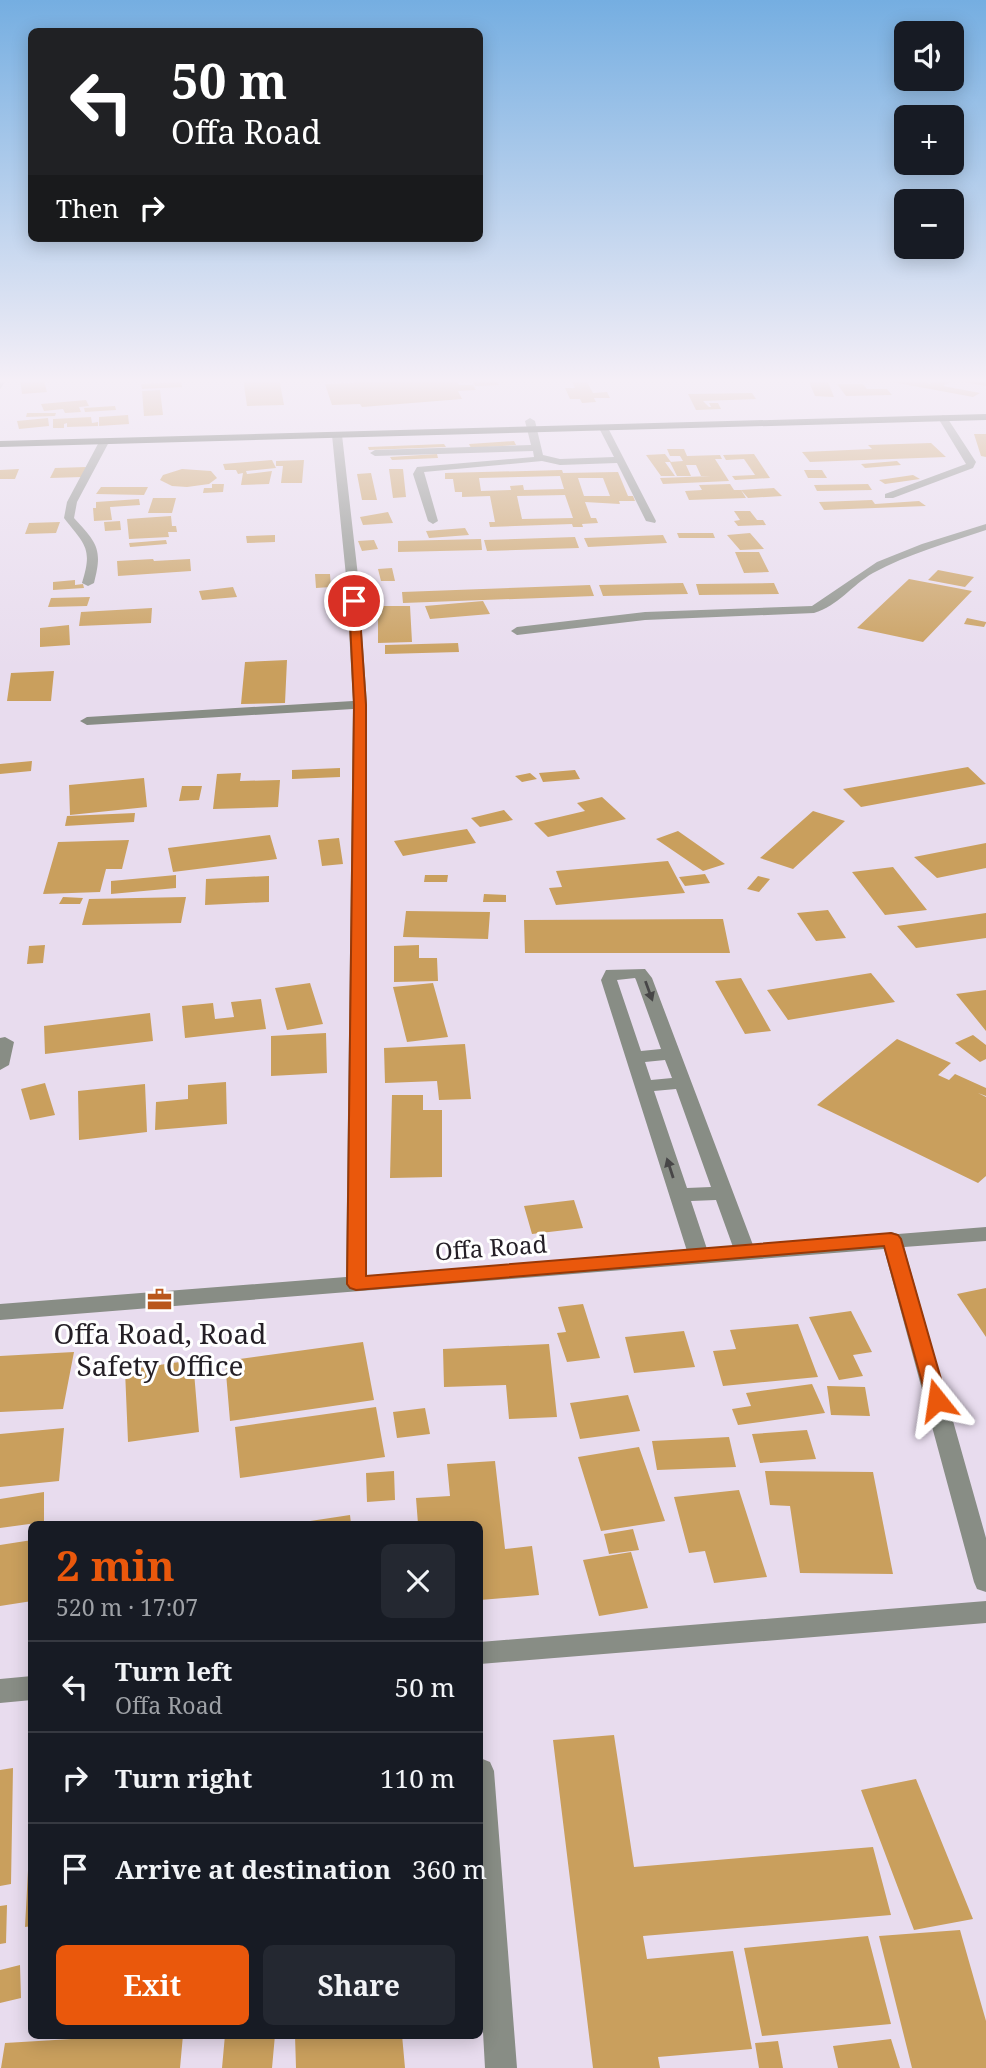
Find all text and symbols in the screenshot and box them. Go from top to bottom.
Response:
map controls [894,21,964,259]
button: sound [894,21,964,91]
text: 50 m [171,47,287,113]
icon: left [56,56,147,147]
button: + [894,105,964,175]
text: Offa Road [171,110,321,153]
icon: right [133,189,171,227]
button: − [894,189,964,259]
text: Then [56,190,119,226]
pin [324,571,384,631]
icon: arrive [335,582,373,620]
one-way arrow [644,980,655,1001]
one-way arrow [664,1157,675,1178]
street label: Offa Road [434,1227,548,1267]
office icon: Offa Road, Road Safety Office [146,1285,174,1313]
place label: Offa Road, Road Safety Office [54,1314,266,1384]
position arrow [900,1363,974,1437]
text: 2 min [56,1536,175,1593]
button: close [381,1544,455,1618]
text: 520 m · 17:07 [56,1591,198,1623]
text: Turn left [115,1653,232,1689]
icon: left [56,1668,94,1706]
text: 50 m [395,1669,455,1705]
text: Offa Road [115,1689,223,1721]
icon: right [56,1759,94,1797]
text: Turn right [115,1760,252,1796]
text: 110 m [380,1760,455,1796]
icon: arrive [56,1850,94,1888]
text: Arrive at destination [115,1851,391,1887]
text: 360 m [412,1851,487,1887]
button: Exit [56,1945,249,2025]
button: Share [263,1945,455,2025]

